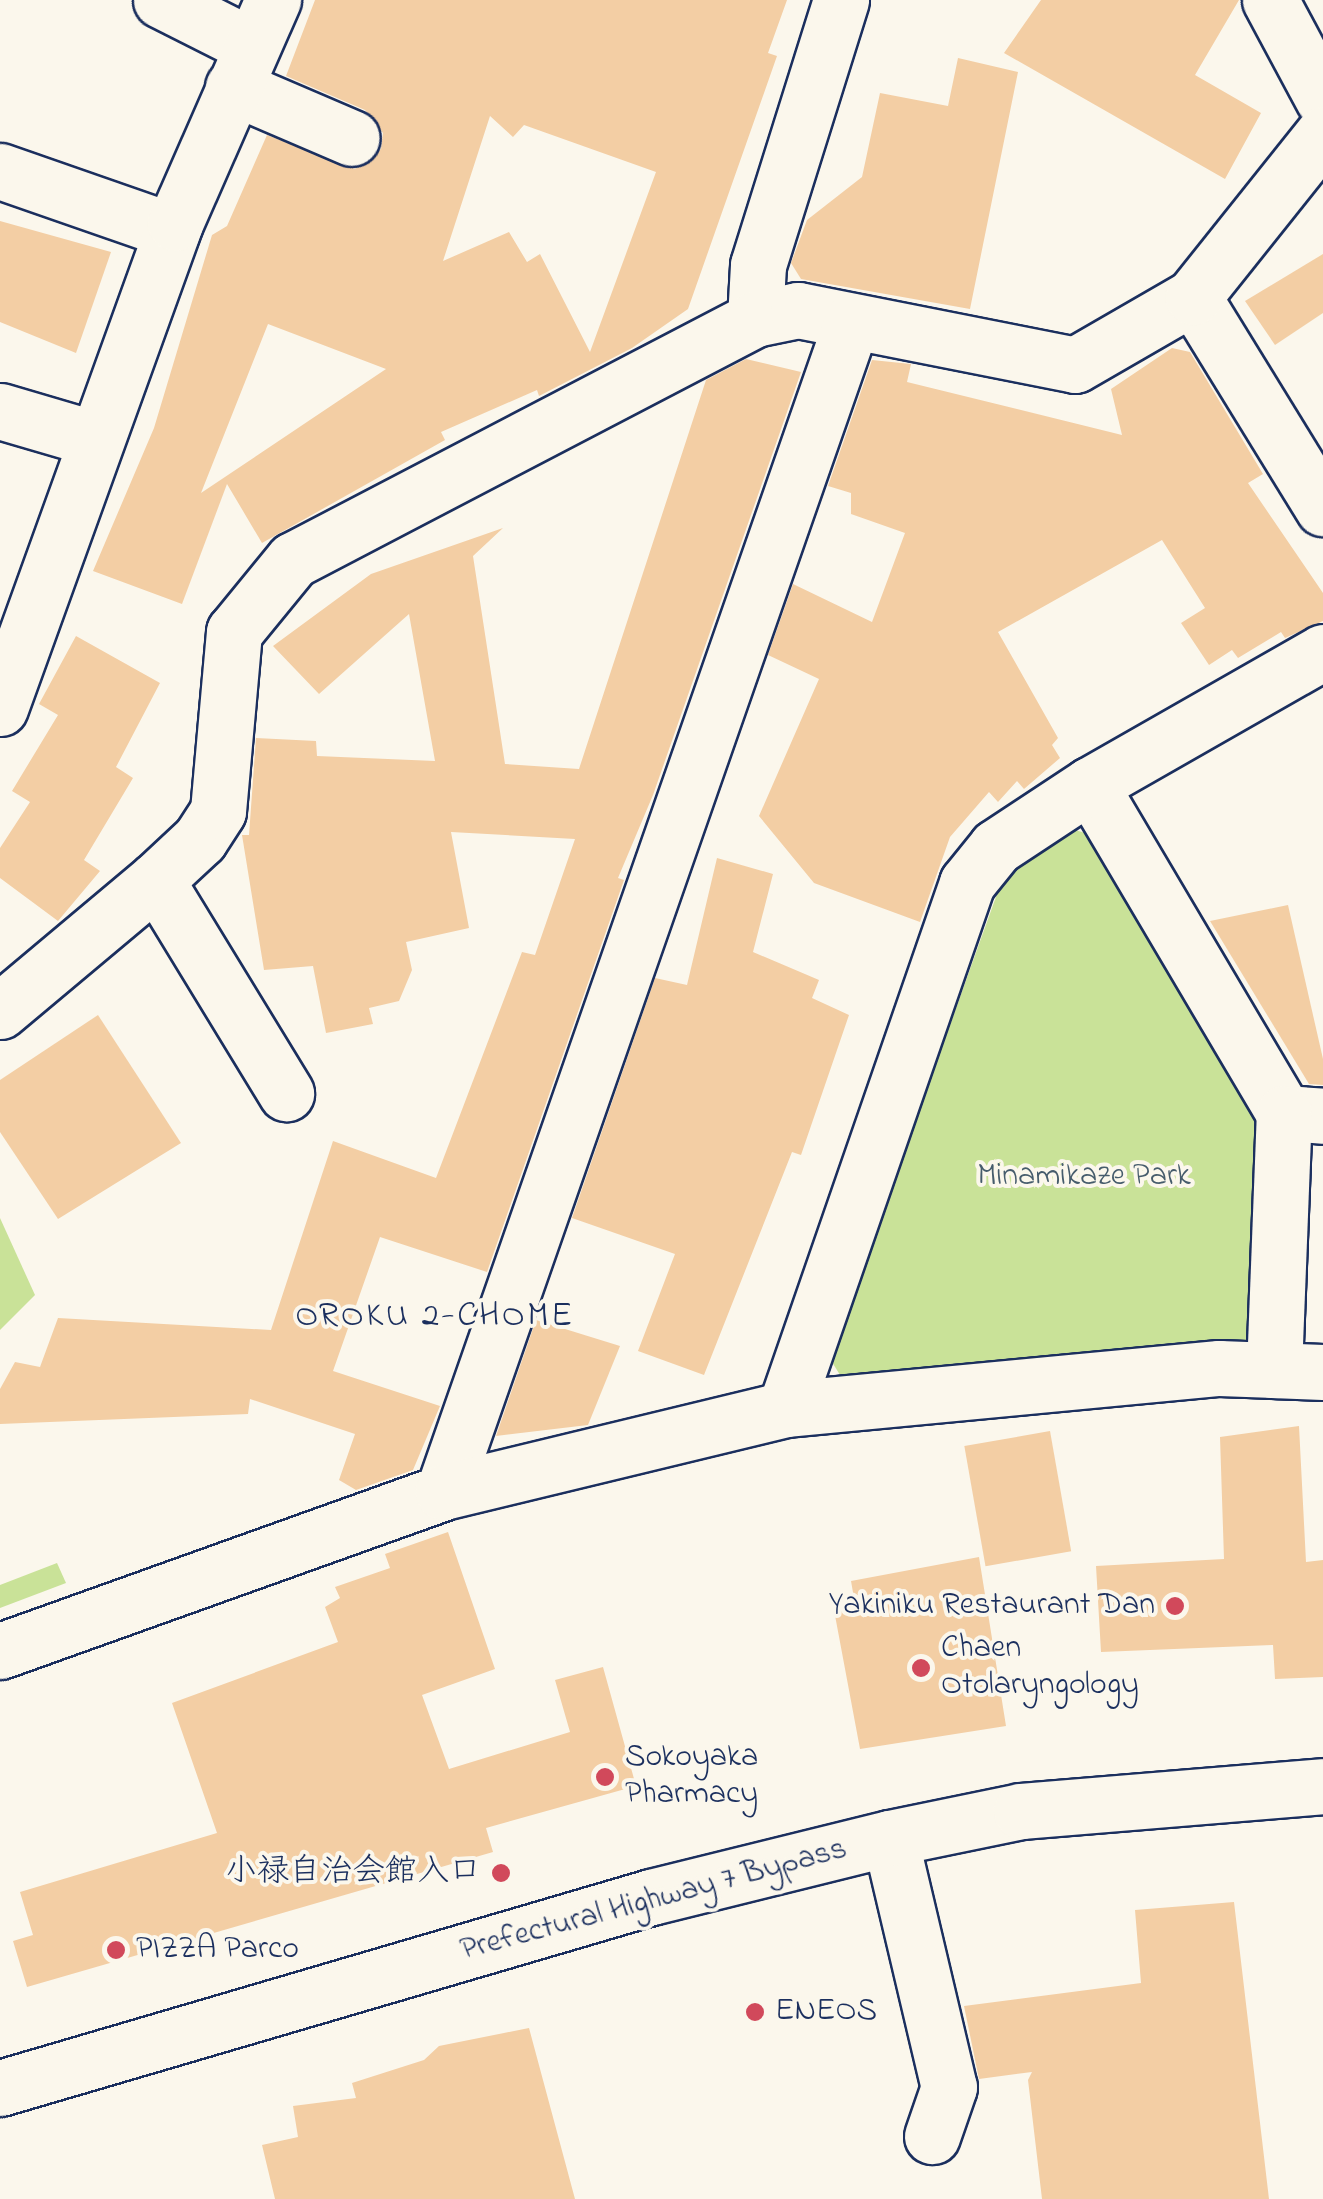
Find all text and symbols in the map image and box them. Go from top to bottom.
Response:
park label: Minamikaze Park [977,1158,1191,1196]
district label: OROKU 2-CHOME [295,1296,575,1338]
place label: Yakiniku Restaurant Dan [829,1587,1155,1625]
marker: Yakiniku Restaurant Dan [1164,1595,1186,1617]
place label: Chaen Otolaryngology [941,1631,1139,1706]
marker: Chaen Otolaryngology [910,1657,932,1679]
place label: Sokoyaka Pharmacy [625,1740,758,1815]
marker: Sokoyaka Pharmacy [594,1766,616,1788]
street label: Prefectural Highway 7 Bypass [457,1831,851,1971]
place label: 小禄自治会館入口 [225,1854,481,1892]
marker: 小禄自治会館入口 [490,1862,512,1884]
place label: PIZZA Parco [136,1931,299,1969]
marker: PIZZA Parco [105,1939,127,1961]
place label: ENEOS [775,1993,877,2031]
marker: ENEOS [744,2001,766,2023]

